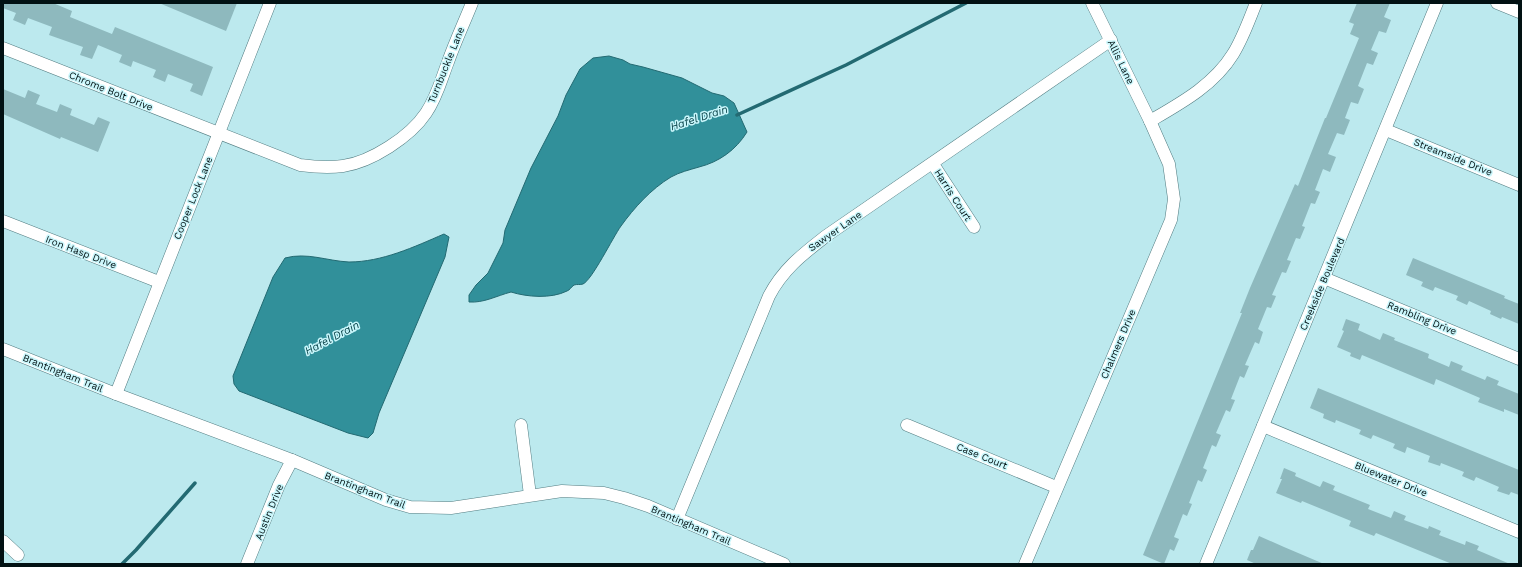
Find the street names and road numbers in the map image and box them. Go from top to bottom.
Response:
street label: Turnbuckle Lane [426,25,466,105]
street label: Allis Lane [1106,38,1136,86]
street label: Chrome Bolt Drive [67,69,155,113]
street label: Streamside Drive [1412,136,1494,178]
street label: Cooper Lock Lane [171,155,215,241]
street label: Harris Court [932,167,974,224]
street label: Sawyer Lane [806,209,864,253]
street label: Iron Hasp Drive [44,233,118,271]
street label: Creekside Boulevard [1297,236,1347,332]
street label: Rambling Drive [1386,299,1458,337]
street label: Chalmers Drive [1098,307,1138,380]
street label: Brantingham Trail [21,352,105,394]
street label: Case Court [955,441,1010,472]
street label: Bluewater Drive [1353,459,1429,499]
street label: Brantingham Trail [323,469,407,511]
street label: Austin Drive [253,482,285,542]
street label: Brantingham Trail [649,503,733,547]

